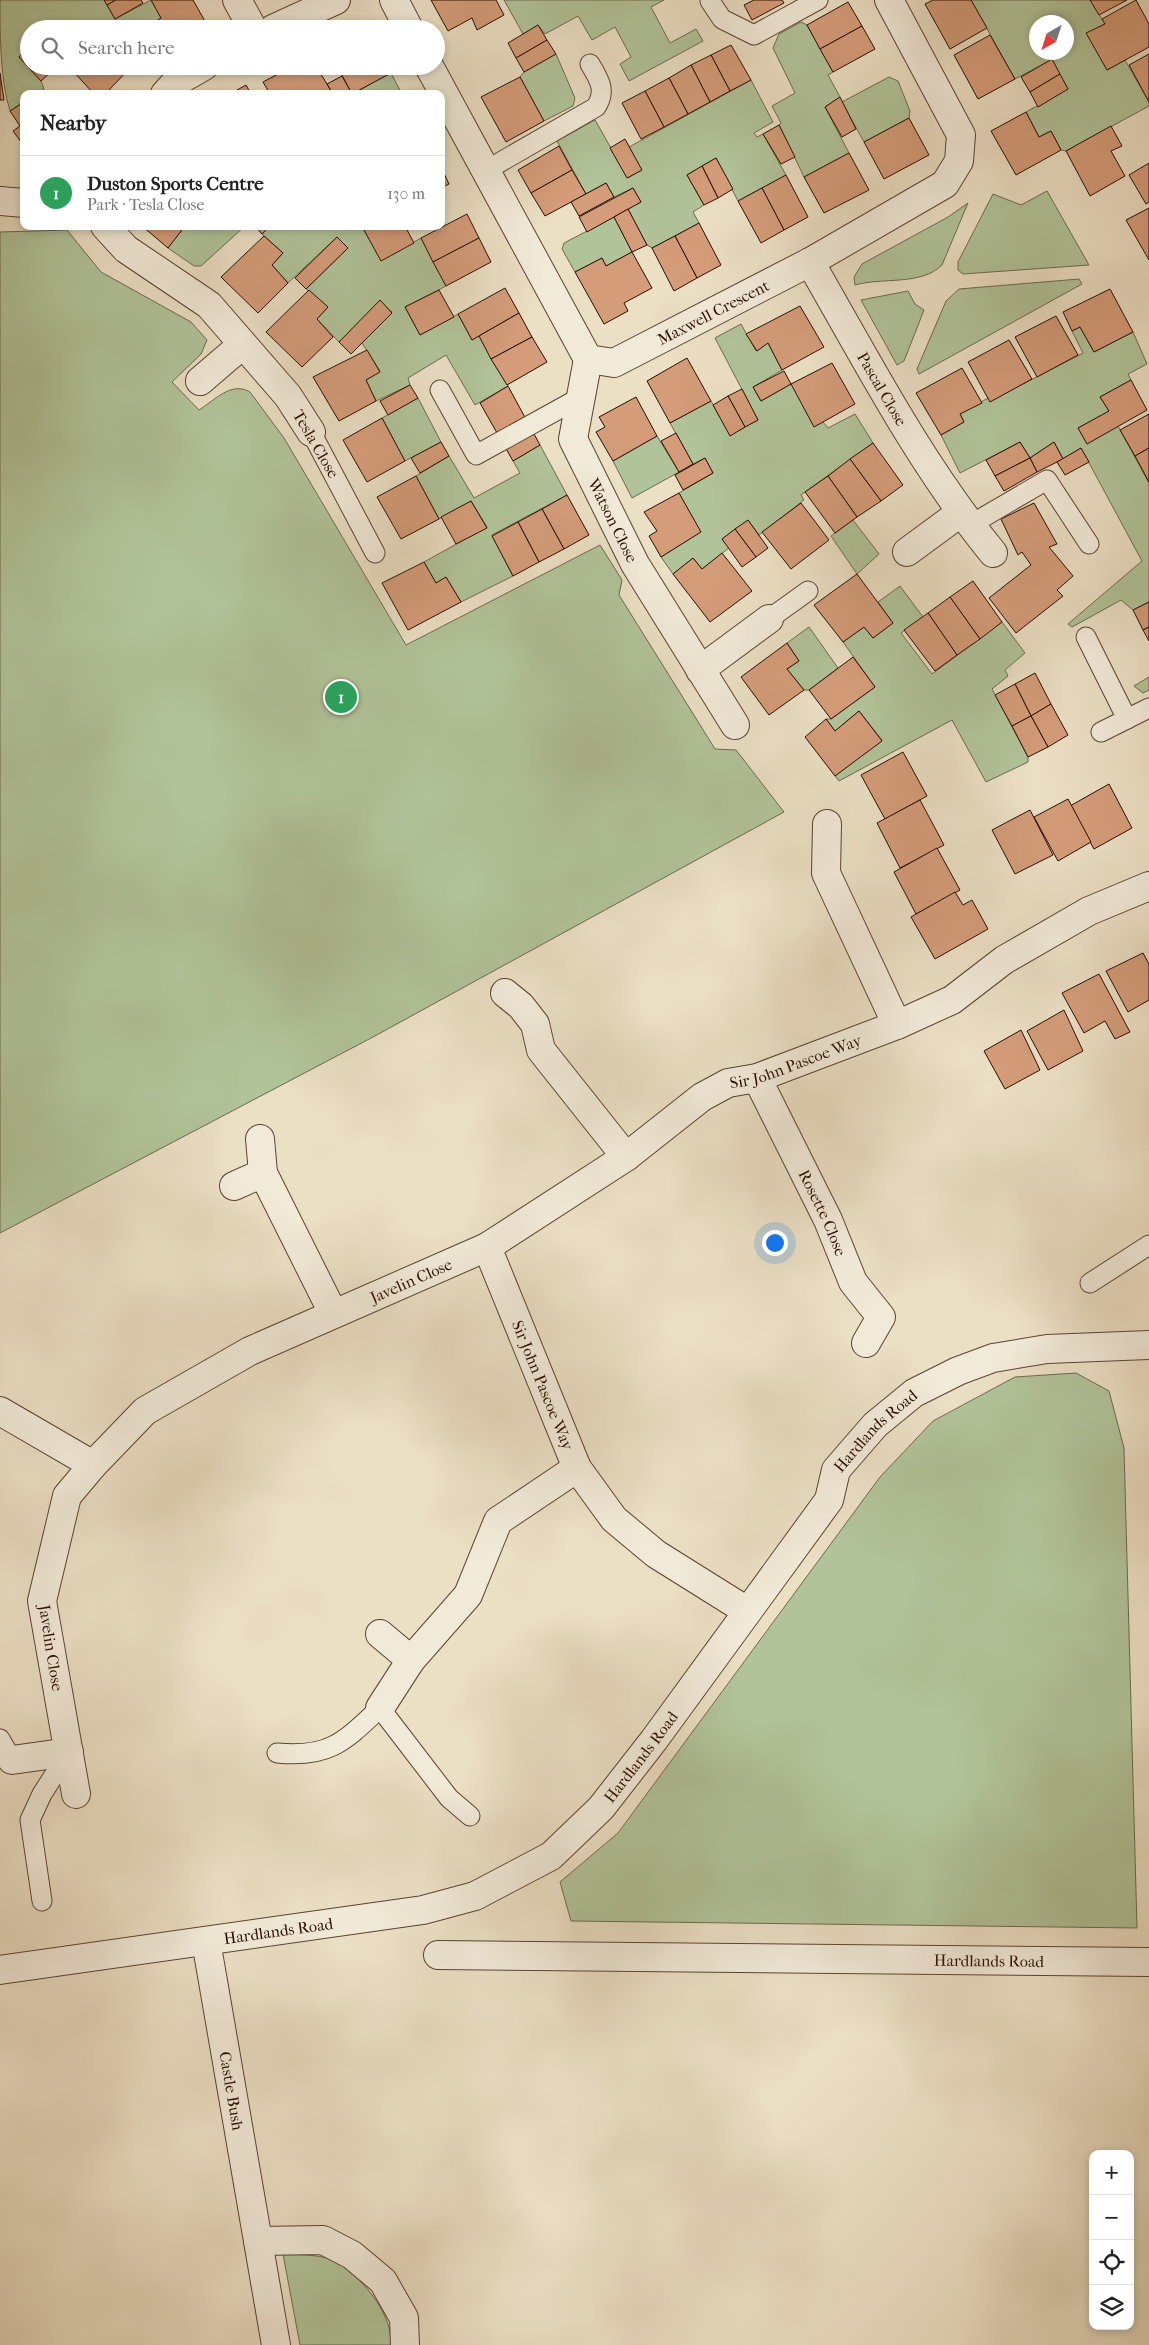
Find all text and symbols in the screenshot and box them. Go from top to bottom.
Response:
north arrow [1029,15,1074,60]
search box [20,20,445,75]
icon: search [38,34,66,62]
text: Search here [78,37,174,59]
text: Nearby [40,111,106,135]
text: Duston Sports Centre [87,173,264,195]
text: 1 [53,184,59,203]
text: 130 m [387,184,425,203]
text: Park · Tesla Close [87,195,204,214]
street label: Maxwell Crescent [654,275,772,349]
street label: Pascal Close [853,349,911,429]
street label: Tesla Close [289,407,343,482]
street label: Watson Close [584,474,642,565]
pin: 1 [325,678,357,716]
street label: Sir John Pascoe Way [728,1030,864,1092]
street label: Rosette Close [795,1166,851,1259]
your location [762,1230,788,1256]
street label: Javelin Close [365,1254,455,1307]
street label: Sir John Pascoe Way [508,1317,578,1453]
street label: Hardlands Road [829,1385,921,1476]
street label: Javelin Close [34,1601,67,1693]
street label: Hardlands Road [599,1707,682,1806]
street label: Hardlands Road [222,1913,334,1948]
street label: Hardlands Road [934,1950,1044,1970]
street label: Castle Bush [216,2050,248,2132]
map controls [1089,2150,1134,2330]
button: + [1089,2150,1134,2195]
button: − [1089,2195,1134,2240]
button: locate [1089,2240,1134,2285]
button: layers [1089,2285,1134,2330]

